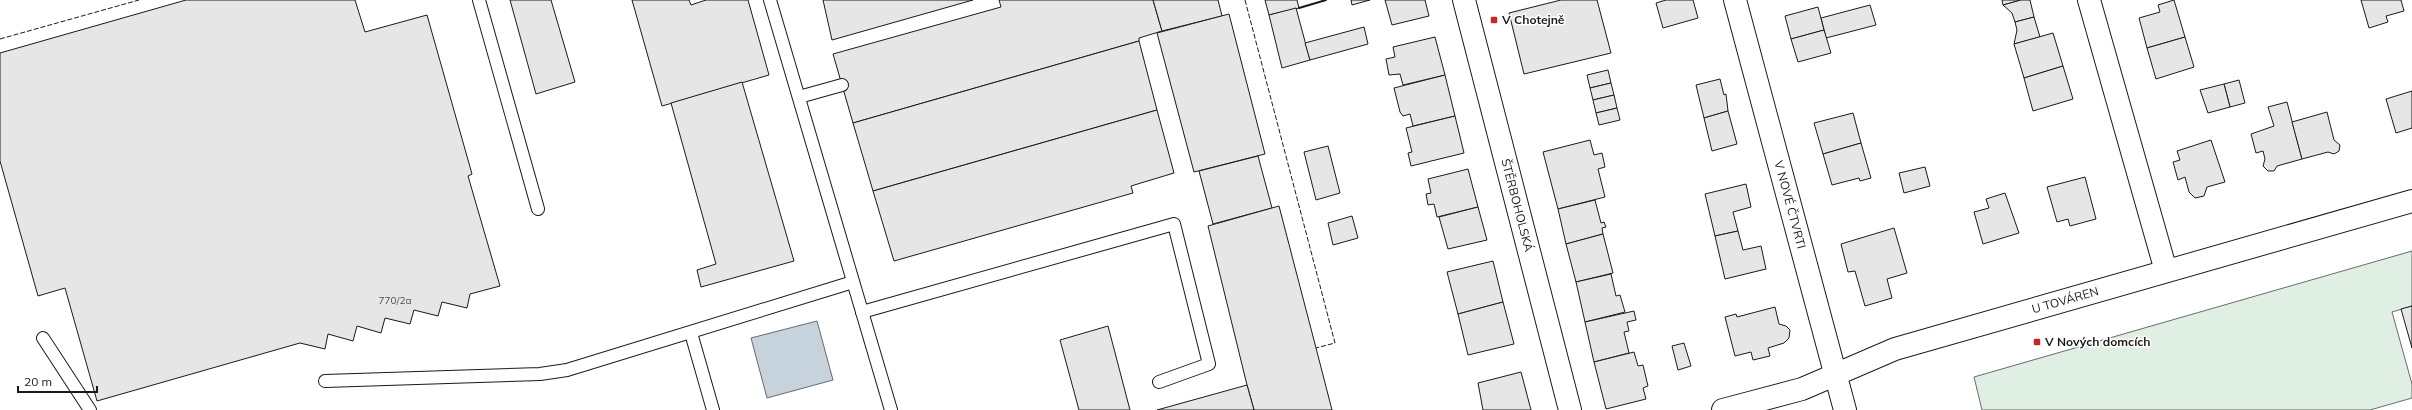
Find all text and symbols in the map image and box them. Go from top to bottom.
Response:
place label: V Chotejně [1501,12,1565,27]
marker: V Chotejně [1489,15,1499,25]
street label: ŠTĚRBOHOLSKÁ [1498,157,1537,254]
street label: V NOVÉ ČTVRTI [1771,159,1809,250]
street label: U TOVÁREN [2030,283,2100,316]
house number: 770/2a [379,294,411,307]
place label: V Nových domcích [2044,334,2151,349]
marker: V Nových domcích [2032,337,2042,347]
scale bar [18,368,97,394]
text: 20 m [24,374,52,389]

